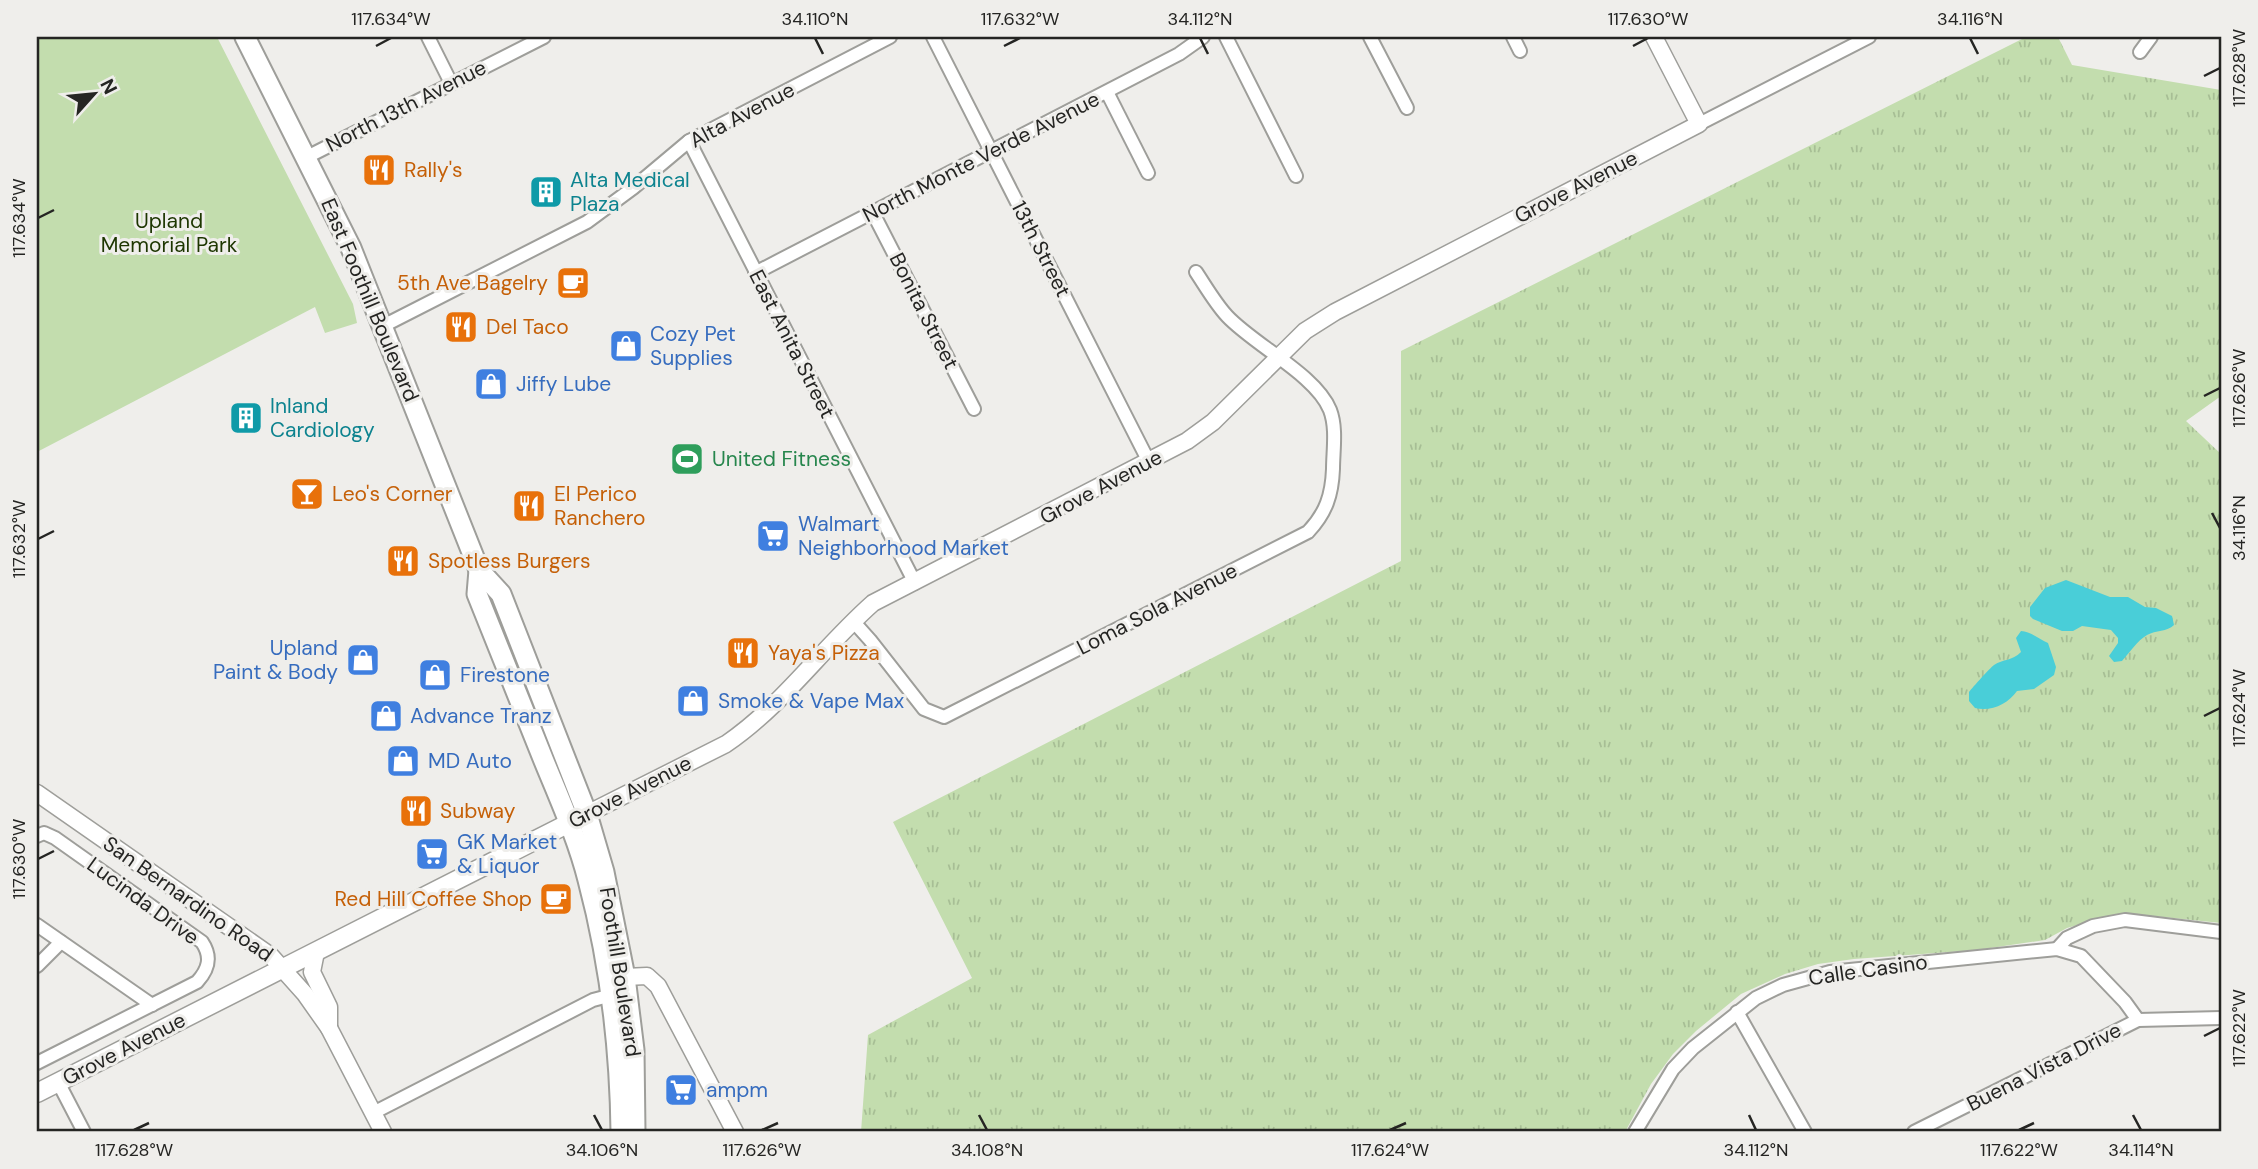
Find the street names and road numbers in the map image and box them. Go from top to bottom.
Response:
street label: North 13th Avenue [321,53,491,159]
street label: Alta Avenue [685,76,800,154]
street label: North Monte Verde Avenue [858,85,1104,229]
street label: Grove Avenue [1510,144,1642,230]
street label: East Foothill Boulevard [314,194,426,406]
street label: 13th Street [1005,196,1077,302]
street label: Bonita Street [883,248,965,374]
street label: East Anita Street [743,265,841,423]
street label: Grove Avenue [1035,443,1167,531]
street label: Loma Sola Avenue [1072,556,1242,662]
street label: Grove Avenue [564,749,696,835]
street label: San Bernardino Road [97,830,279,968]
street label: Lucinda Drive [81,851,205,951]
street label: Foothill Boulevard [593,885,647,1059]
street label: Calle Casino [1807,948,1929,992]
street label: Grove Avenue [58,1006,190,1092]
street label: Buena Vista Drive [1962,1016,2126,1118]

